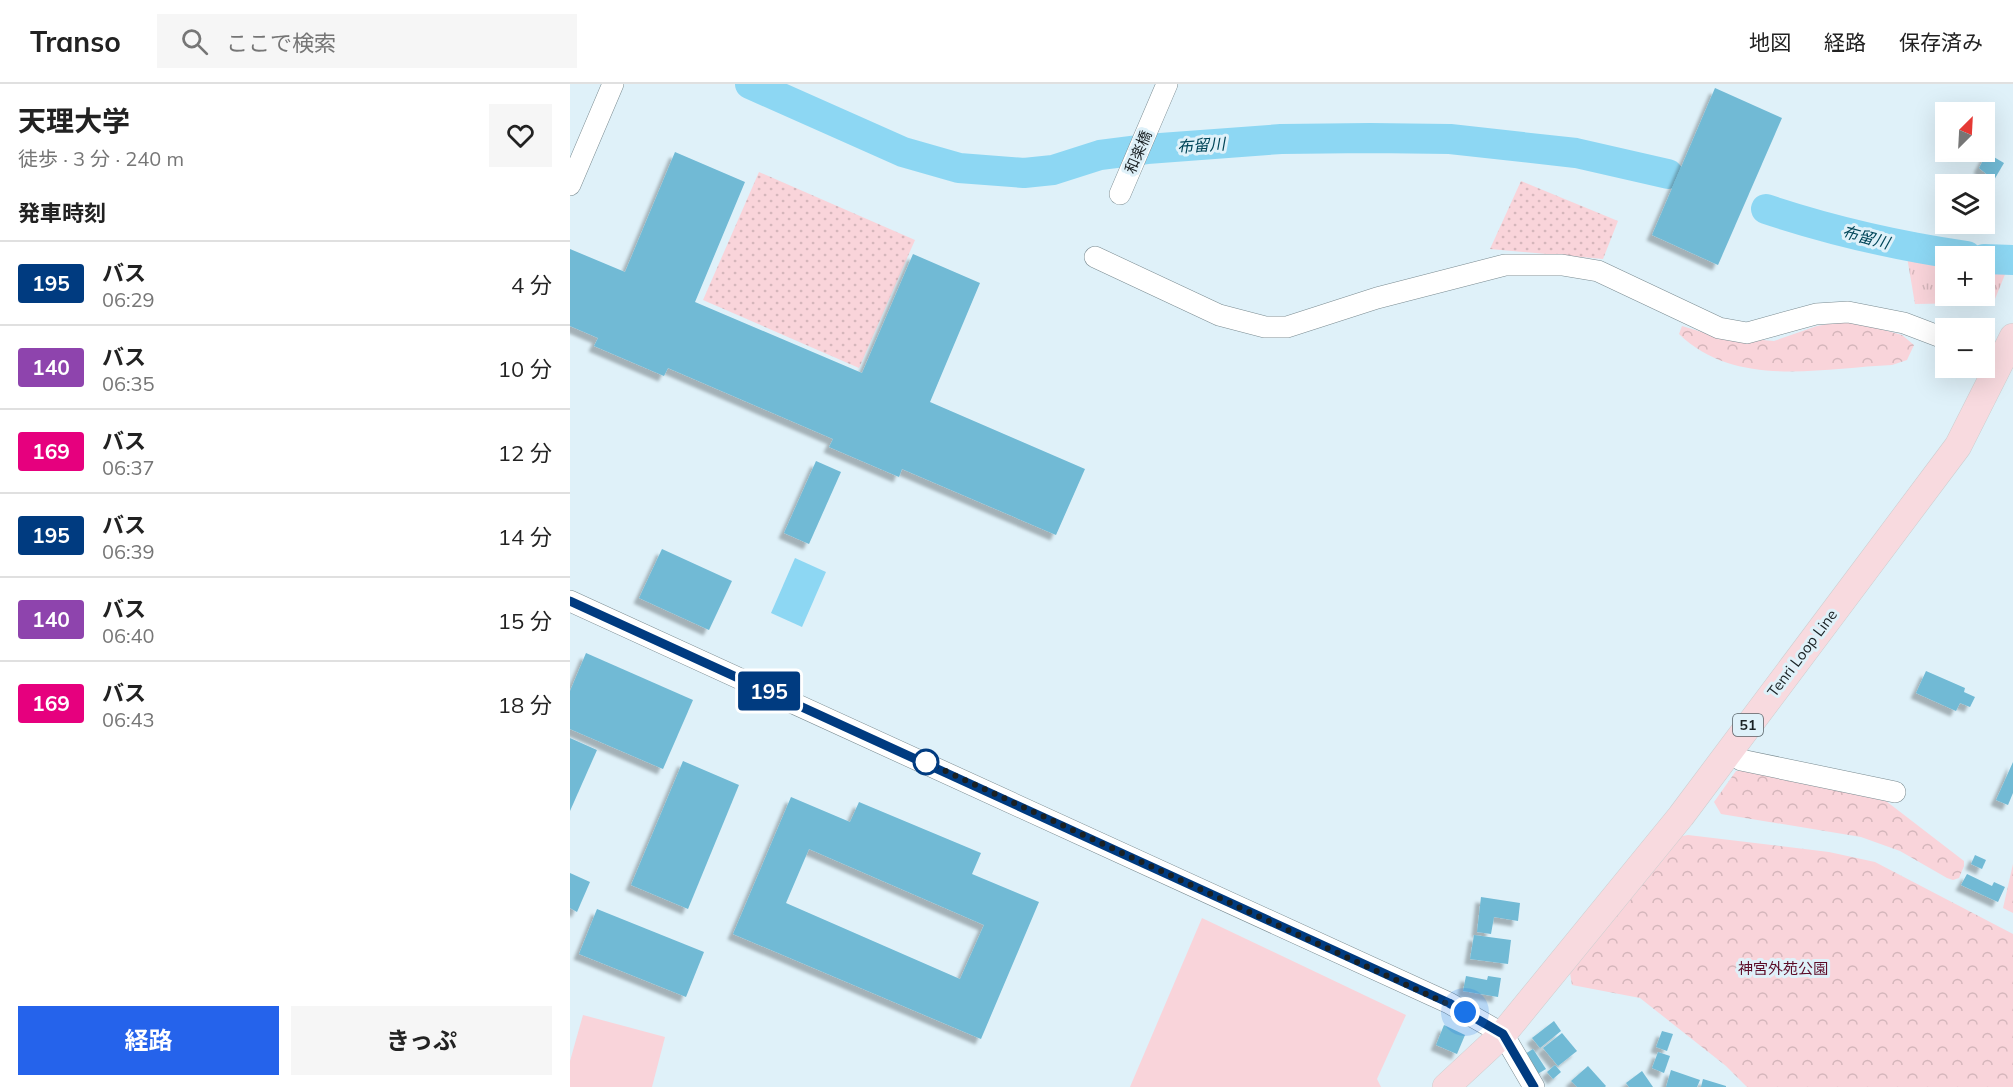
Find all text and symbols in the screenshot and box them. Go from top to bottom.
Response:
search box [157,14,577,68]
text: Transo [30,24,121,59]
icon: search [178,25,211,58]
text: ここで検索 [226,29,336,57]
text: 地図 [1749,29,1791,55]
text: 経路 [1824,29,1866,55]
text: 保存済み [1899,29,1983,55]
north arrow [1935,102,1995,162]
map controls [1935,102,1995,378]
text: 天理大学 [18,103,130,138]
button: heart [489,104,552,167]
street label: 和楽橋 [1120,128,1156,176]
water label: 布留川 [1176,133,1228,157]
text: 徒歩 · 3 分 · 240 m [18,146,184,171]
button: layers [1935,174,1995,234]
text: 発車時刻 [18,199,106,227]
water label: 布留川 [1840,221,1894,253]
button: + [1935,246,1995,306]
text: バス [102,259,146,287]
text: 195 [32,270,70,296]
text: 4 分 [511,271,552,299]
text: 06:29 [102,287,155,312]
button: − [1935,318,1995,378]
text: バス [102,343,146,371]
text: 140 [32,354,70,380]
text: 10 分 [498,355,552,383]
text: 06:35 [102,371,155,396]
text: バス [102,427,146,455]
text: 169 [32,438,70,464]
text: 12 分 [498,439,552,467]
text: 06:37 [102,455,155,480]
text: バス [102,511,146,539]
text: 195 [32,522,70,548]
text: 14 分 [498,523,552,551]
text: 06:39 [102,539,155,564]
text: バス [102,595,146,623]
street label: Tenri Loop Line [1763,605,1841,701]
text: 140 [32,606,70,632]
text: 15 分 [498,607,552,635]
text: 06:40 [102,623,155,648]
line badge: 195 [734,672,804,710]
text: 195 [750,678,788,704]
text: バス [102,679,146,707]
text: 169 [32,690,70,716]
text: 18 分 [498,691,552,719]
text: 06:43 [102,707,155,732]
road number: 51 [1733,714,1763,736]
unlabelled marker [913,749,939,775]
park label: 神宮外苑公園 [1738,959,1828,978]
your location [1450,997,1480,1027]
button: 経路 [18,1006,279,1075]
button: きっぷ [291,1006,552,1075]

